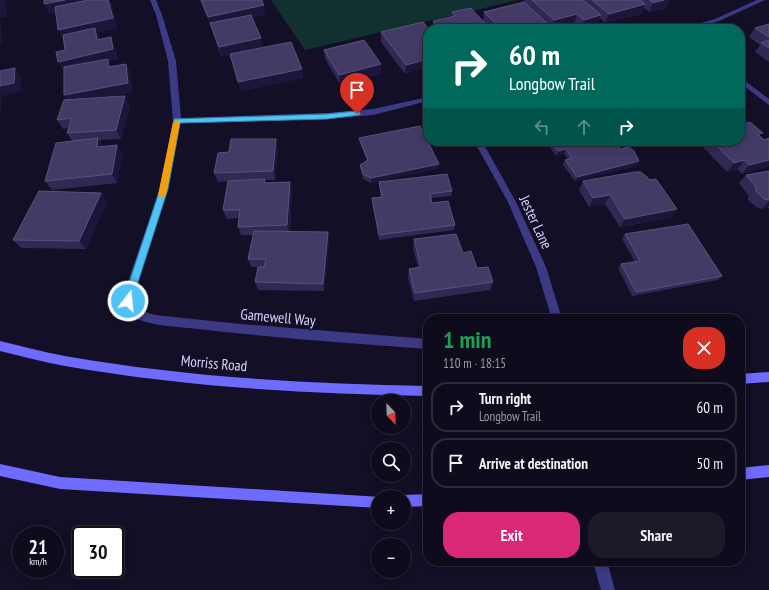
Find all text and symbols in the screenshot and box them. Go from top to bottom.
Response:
text: 60 m [509,36,560,73]
icon: right [443,40,495,92]
text: Longbow Trail [509,72,595,95]
pin [340,73,374,114]
icon: arrive [346,79,368,101]
icon: left [531,116,553,138]
icon: ahead [573,116,595,138]
icon: right [615,116,637,138]
street label: Jester Lane [515,191,557,252]
position arrow [107,280,149,322]
street label: Gamewell Way [240,304,317,330]
text: 1 min [443,324,491,355]
button: close [683,327,725,369]
street label: Morriss Road [180,351,248,375]
text: 110 m · 18:15 [443,355,506,372]
text: Turn right [479,389,531,408]
north arrow [371,394,411,434]
map controls [371,394,411,578]
icon: right [445,396,467,418]
text: 60 m [697,398,723,417]
text: Longbow Trail [479,408,541,425]
button: search [371,442,411,482]
icon: arrive [445,452,467,474]
text: Arrive at destination [479,454,588,473]
text: 50 m [697,454,723,473]
button: + [371,490,411,530]
button: Exit [443,512,580,558]
button: Share [588,512,725,558]
speed limit sign: 30 [72,526,124,578]
text: 21 [28,534,48,560]
button: − [371,538,411,578]
text: km/h [29,555,47,568]

